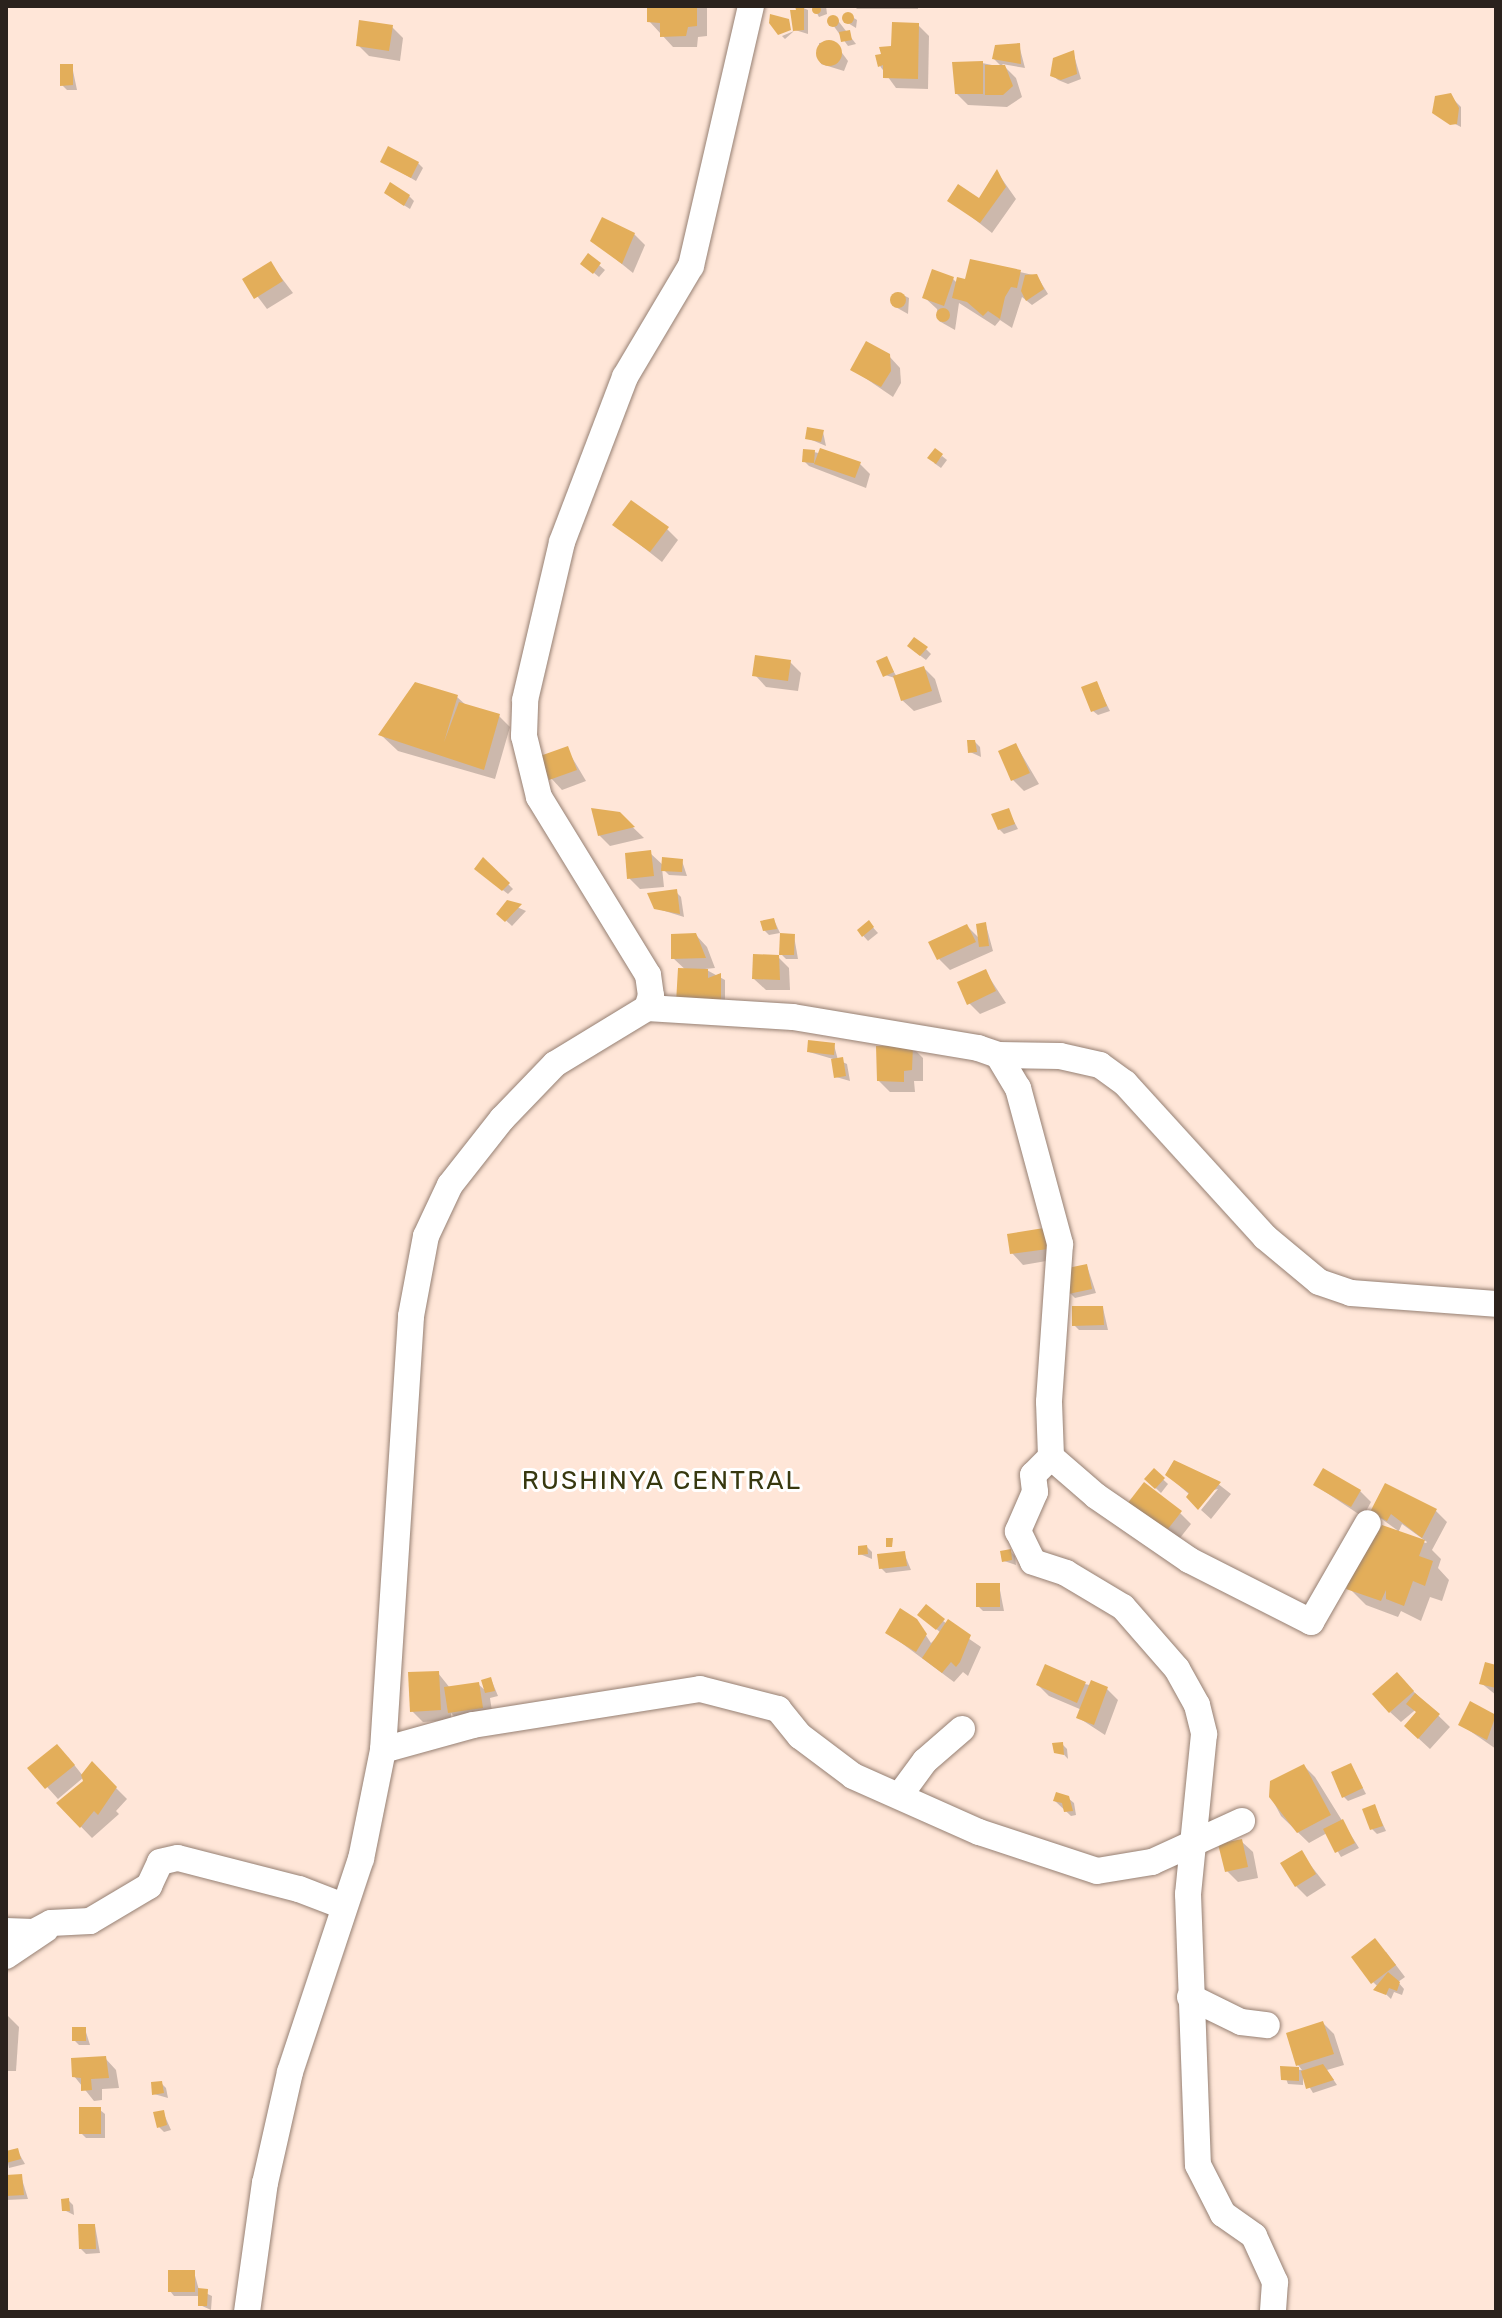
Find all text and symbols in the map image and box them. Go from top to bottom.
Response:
district label: RUSHINYA CENTRAL [521,1465,803,1497]

